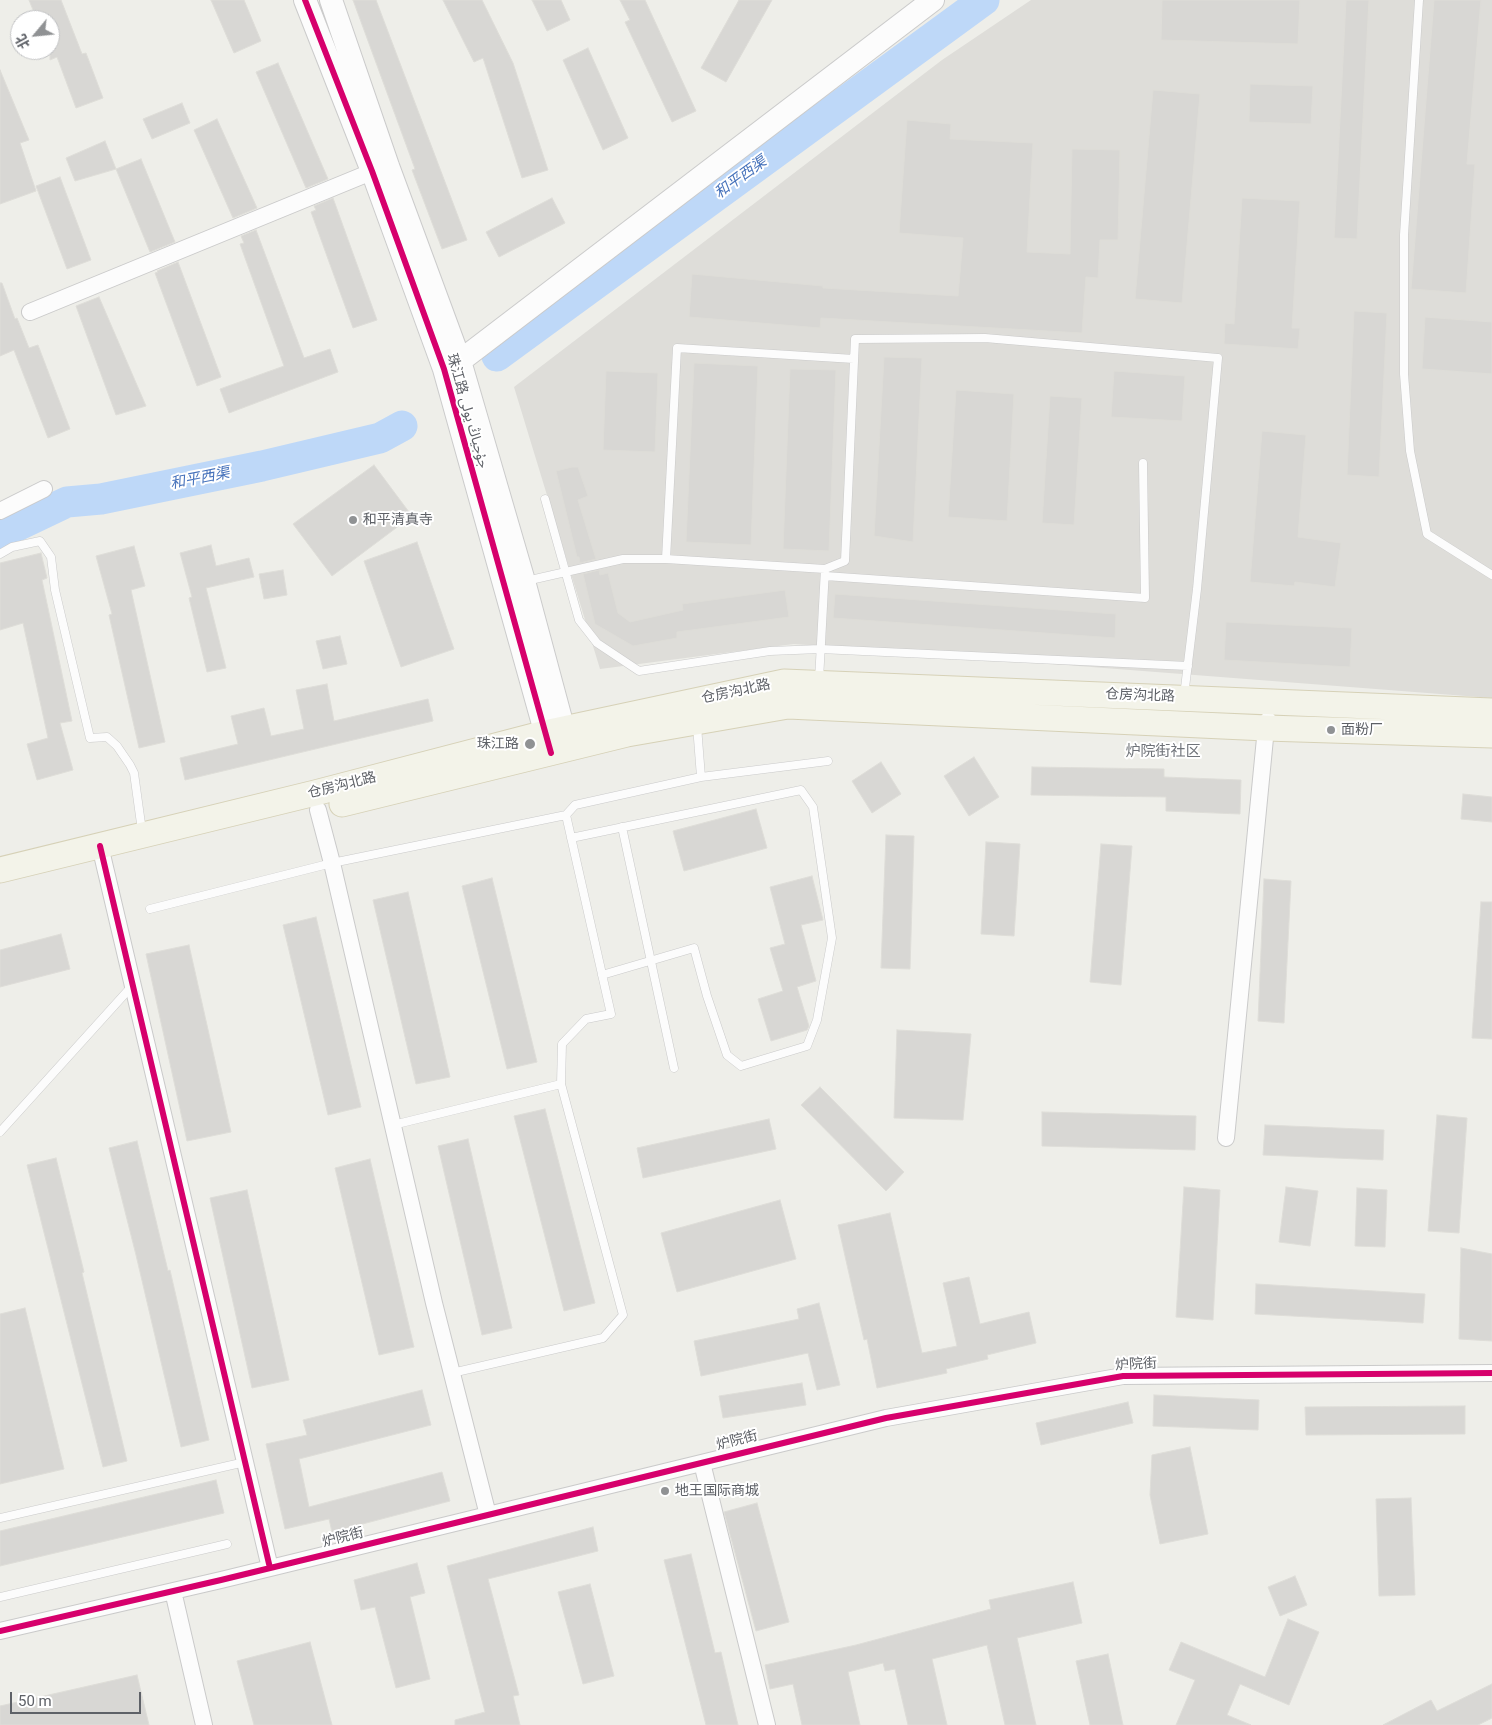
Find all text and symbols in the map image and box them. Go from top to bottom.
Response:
north arrow [10,10,60,60]
text: 北 [12,32,33,52]
water label: 和平西渠 [711,153,771,203]
street label: 珠江路 جۇجياڭ يولى [443,352,491,470]
water label: 和平西渠 [169,464,231,494]
place label: 和平清真寺 [363,512,433,528]
marker: 和平清真寺 [347,514,359,526]
street label: 仓房沟北路 [700,677,772,707]
street label: 仓房沟北路 [1105,686,1175,706]
place label: 面粉厂 [1341,722,1383,738]
marker: 面粉厂 [1325,724,1337,736]
place label: 珠江路 [477,736,519,752]
marker: 珠江路 [523,737,537,751]
district label: 炉院街社区 [1126,743,1200,761]
street label: 仓房沟北路 [306,769,378,803]
street label: 炉院街 [1115,1356,1157,1374]
street label: 炉院街 [715,1428,759,1454]
place label: 地王国际商城 [675,1483,759,1499]
marker: 地王国际商城 [659,1485,671,1497]
street label: 炉院街 [321,1525,365,1551]
scale bar [12,1682,144,1714]
text: 50 m [18,1692,52,1710]

